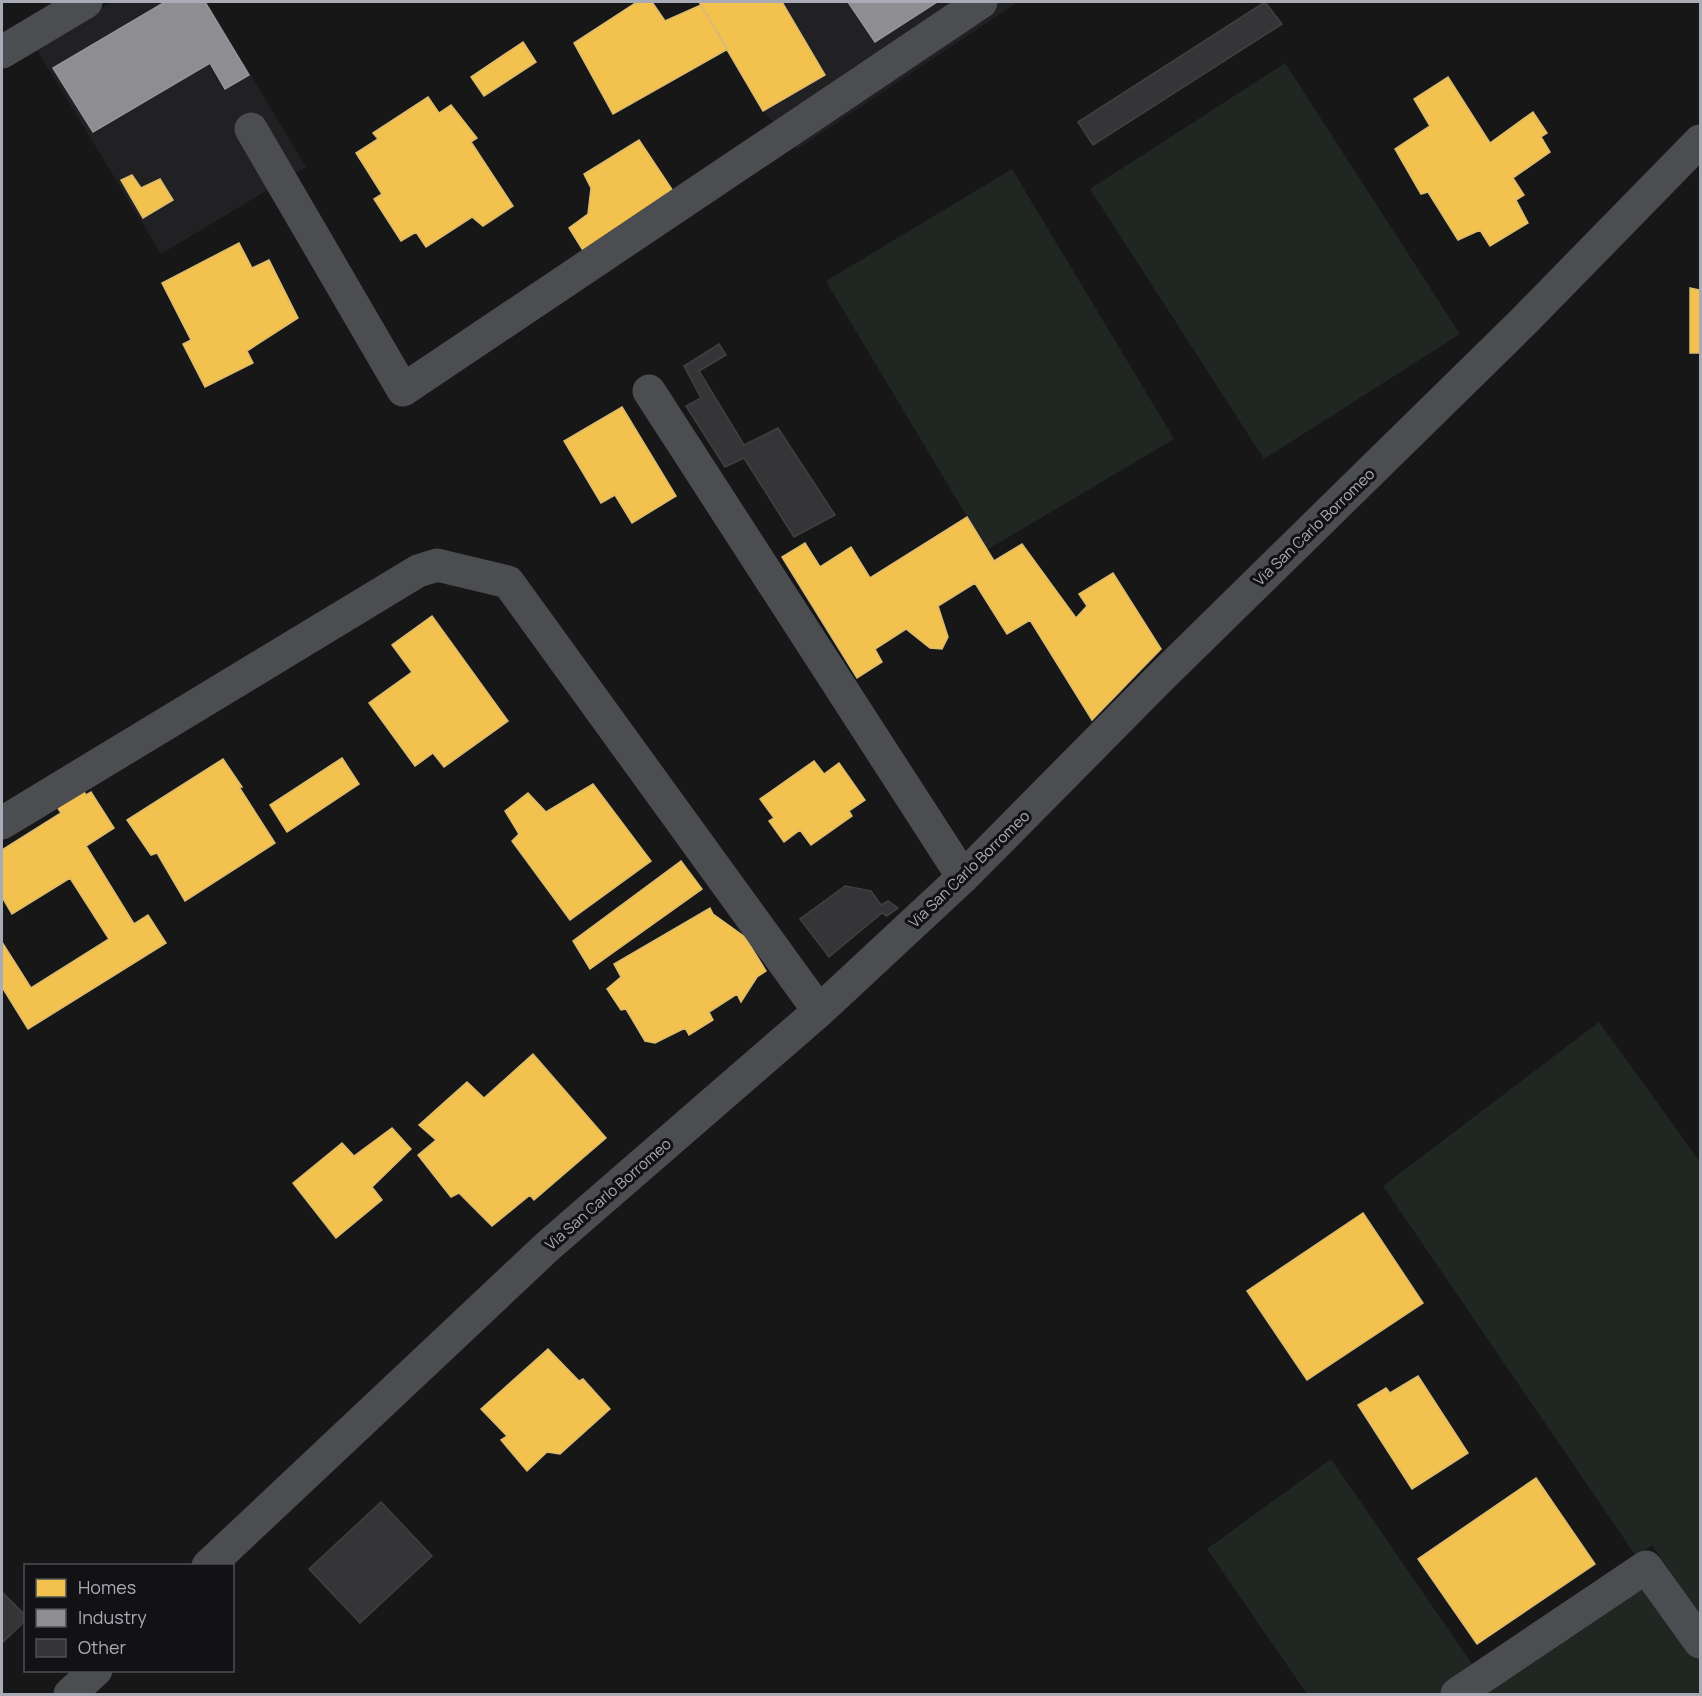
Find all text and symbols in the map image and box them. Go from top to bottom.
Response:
street label: Via San Carlo Borromeo [1249,463,1379,590]
street label: Via San Carlo Borromeo [904,805,1034,932]
street label: Via San Carlo Borromeo [540,1133,676,1255]
legend [24,1564,234,1672]
text: Homes [78,1575,136,1599]
text: Industry [78,1605,147,1629]
text: Other [78,1635,126,1659]

